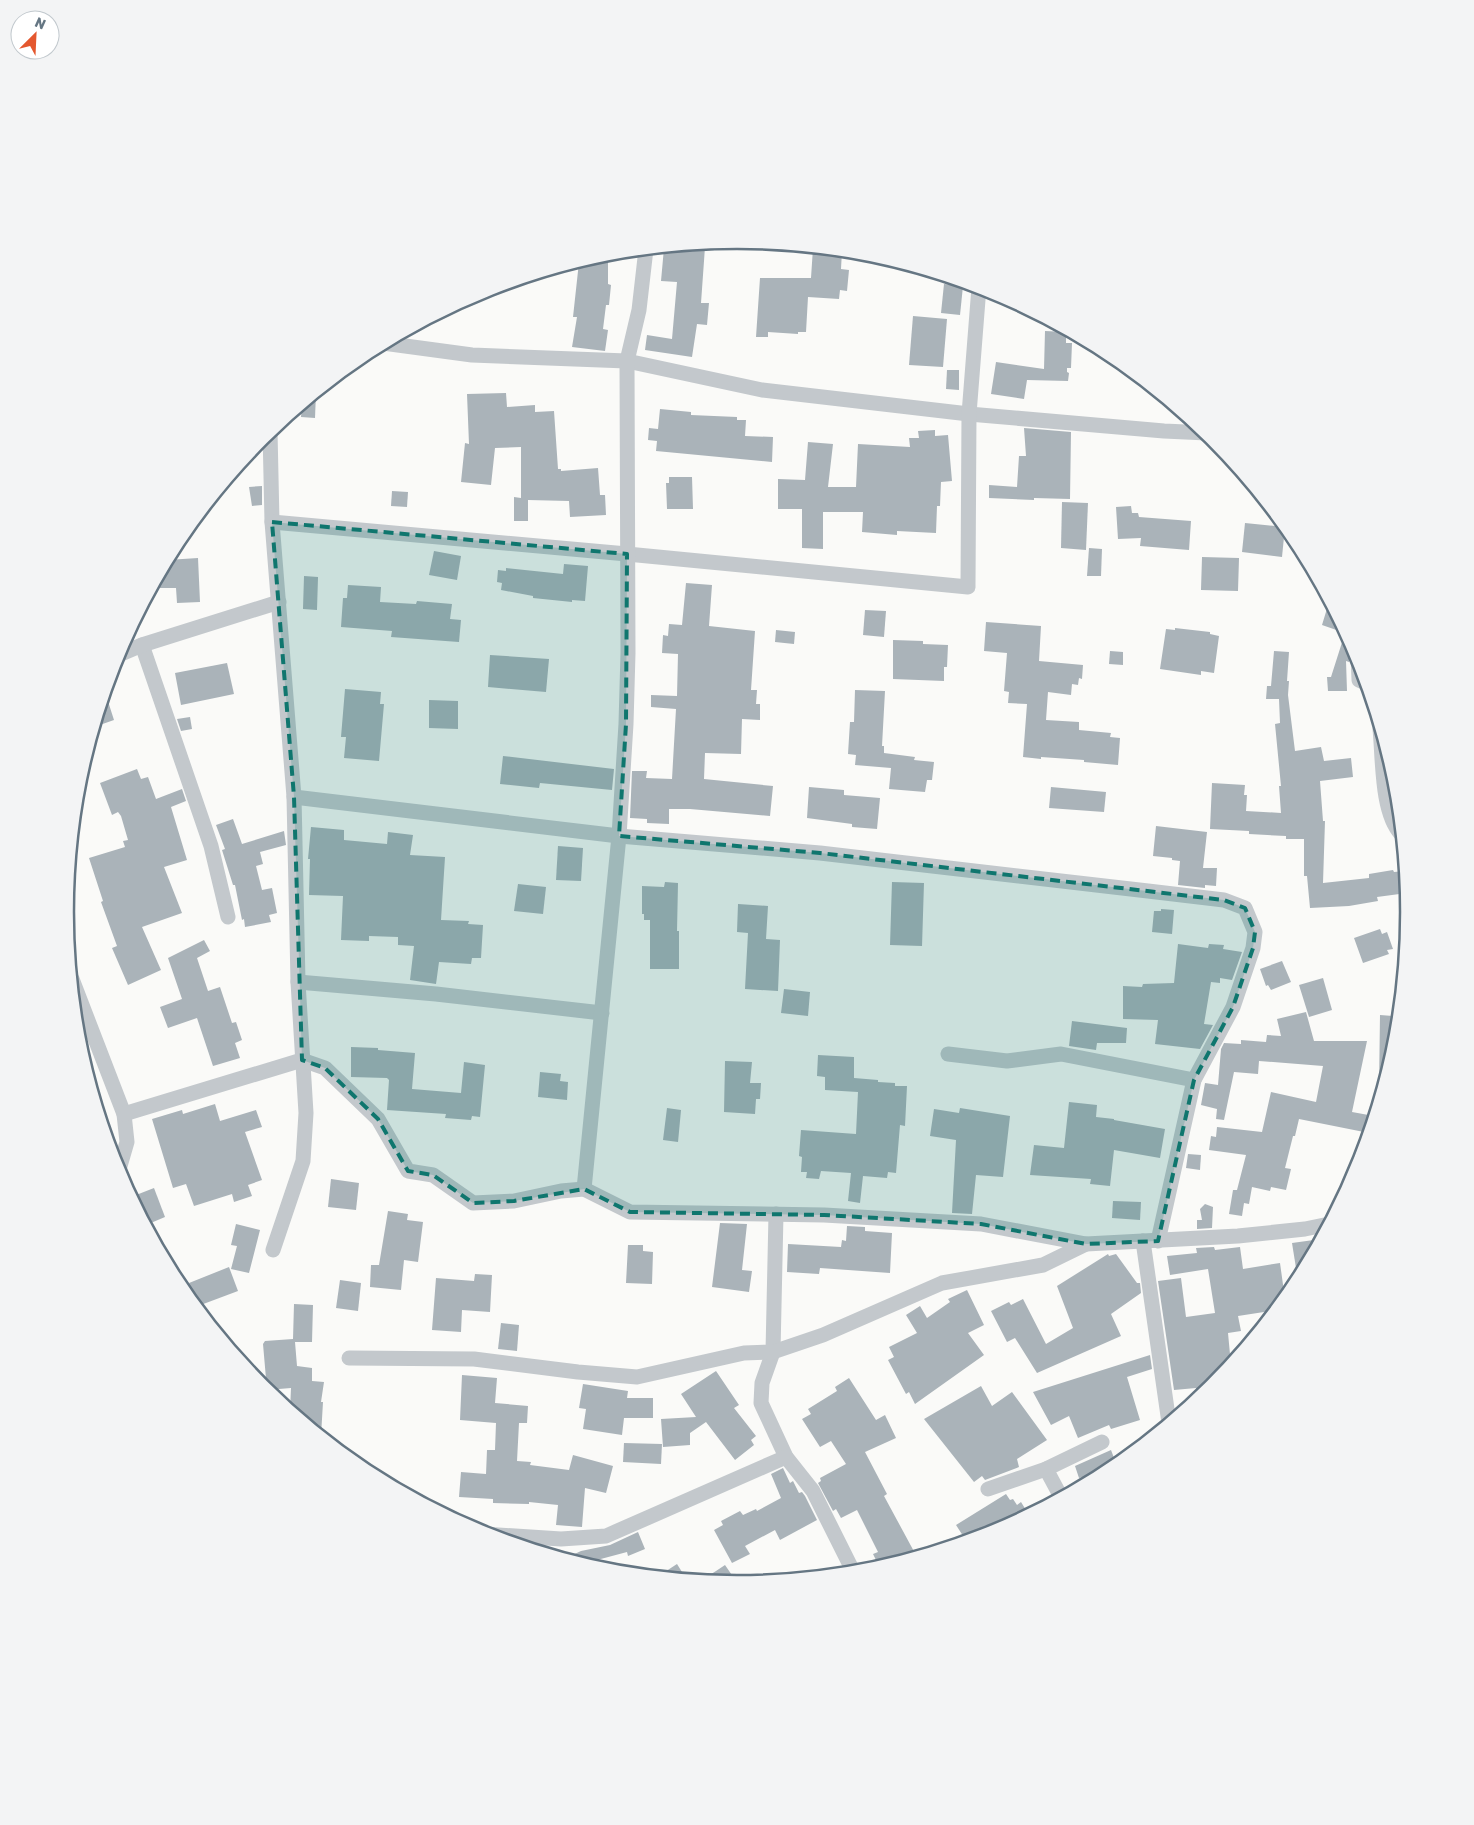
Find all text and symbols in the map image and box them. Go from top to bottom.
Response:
north arrow [10,10,60,60]
text: N [32,14,48,33]

